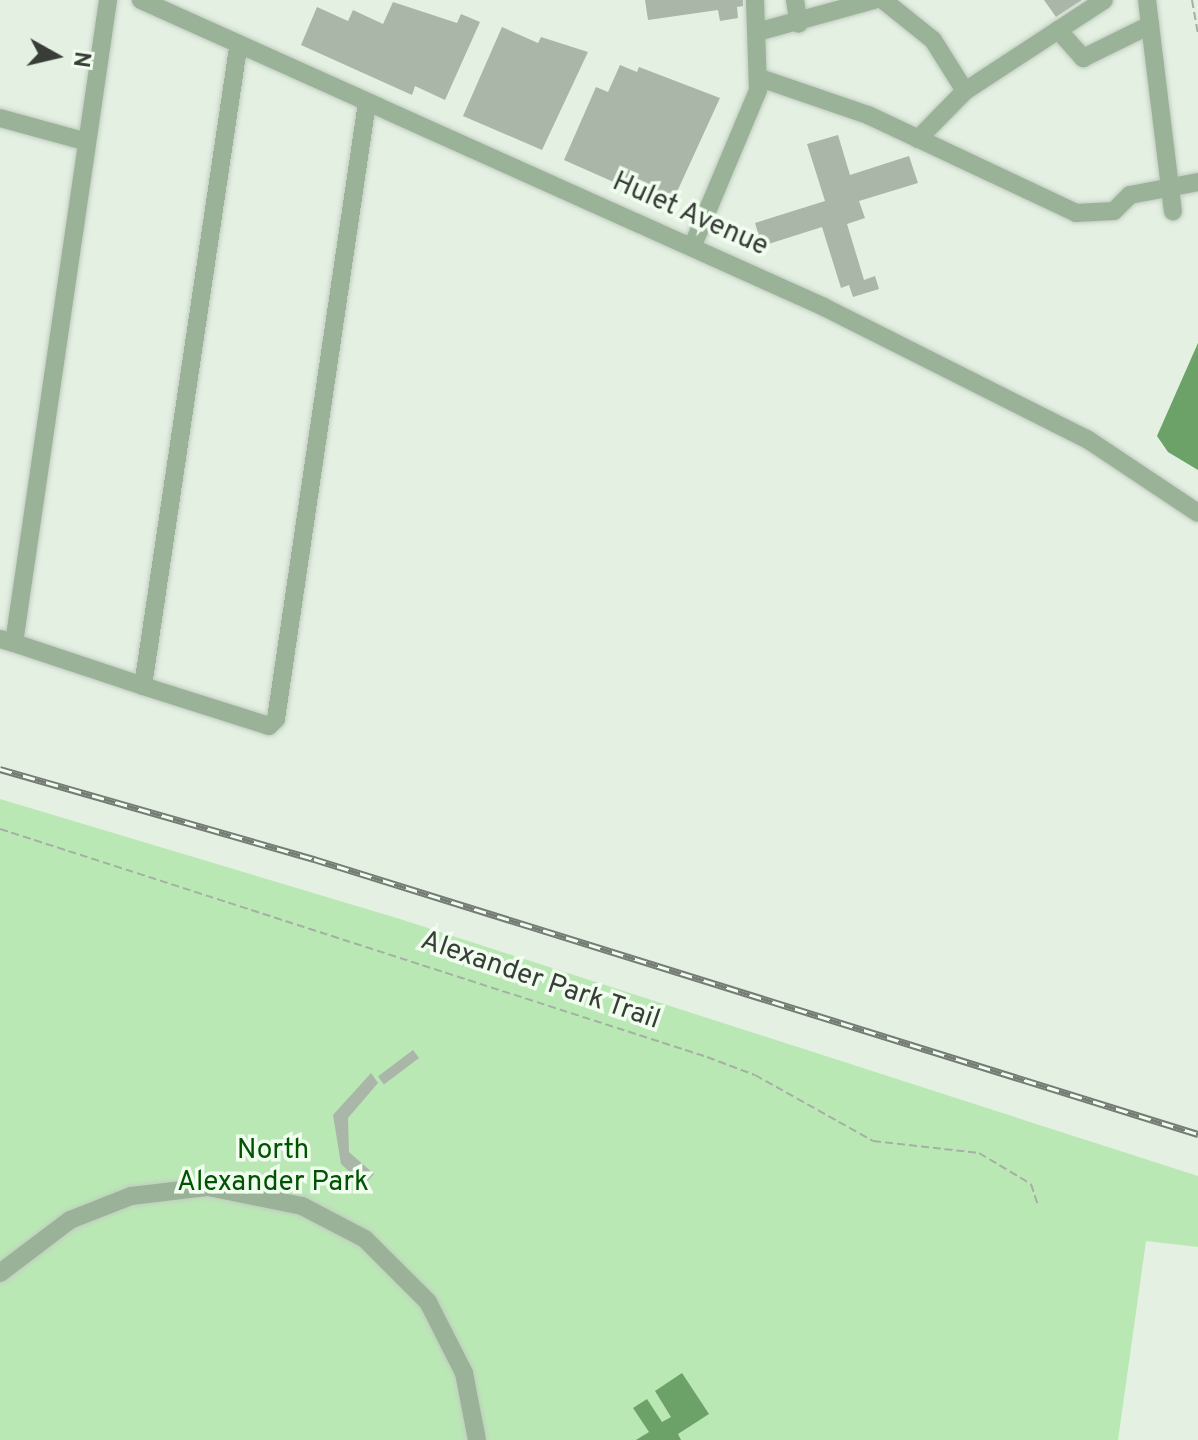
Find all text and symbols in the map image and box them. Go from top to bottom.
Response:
north arrow [16,16,96,96]
text: N [66,50,95,69]
street label: Hulet Avenue [606,165,774,265]
street label: Alexander Park Trail [415,924,665,1038]
park label: North Alexander Park [177,1134,369,1200]

